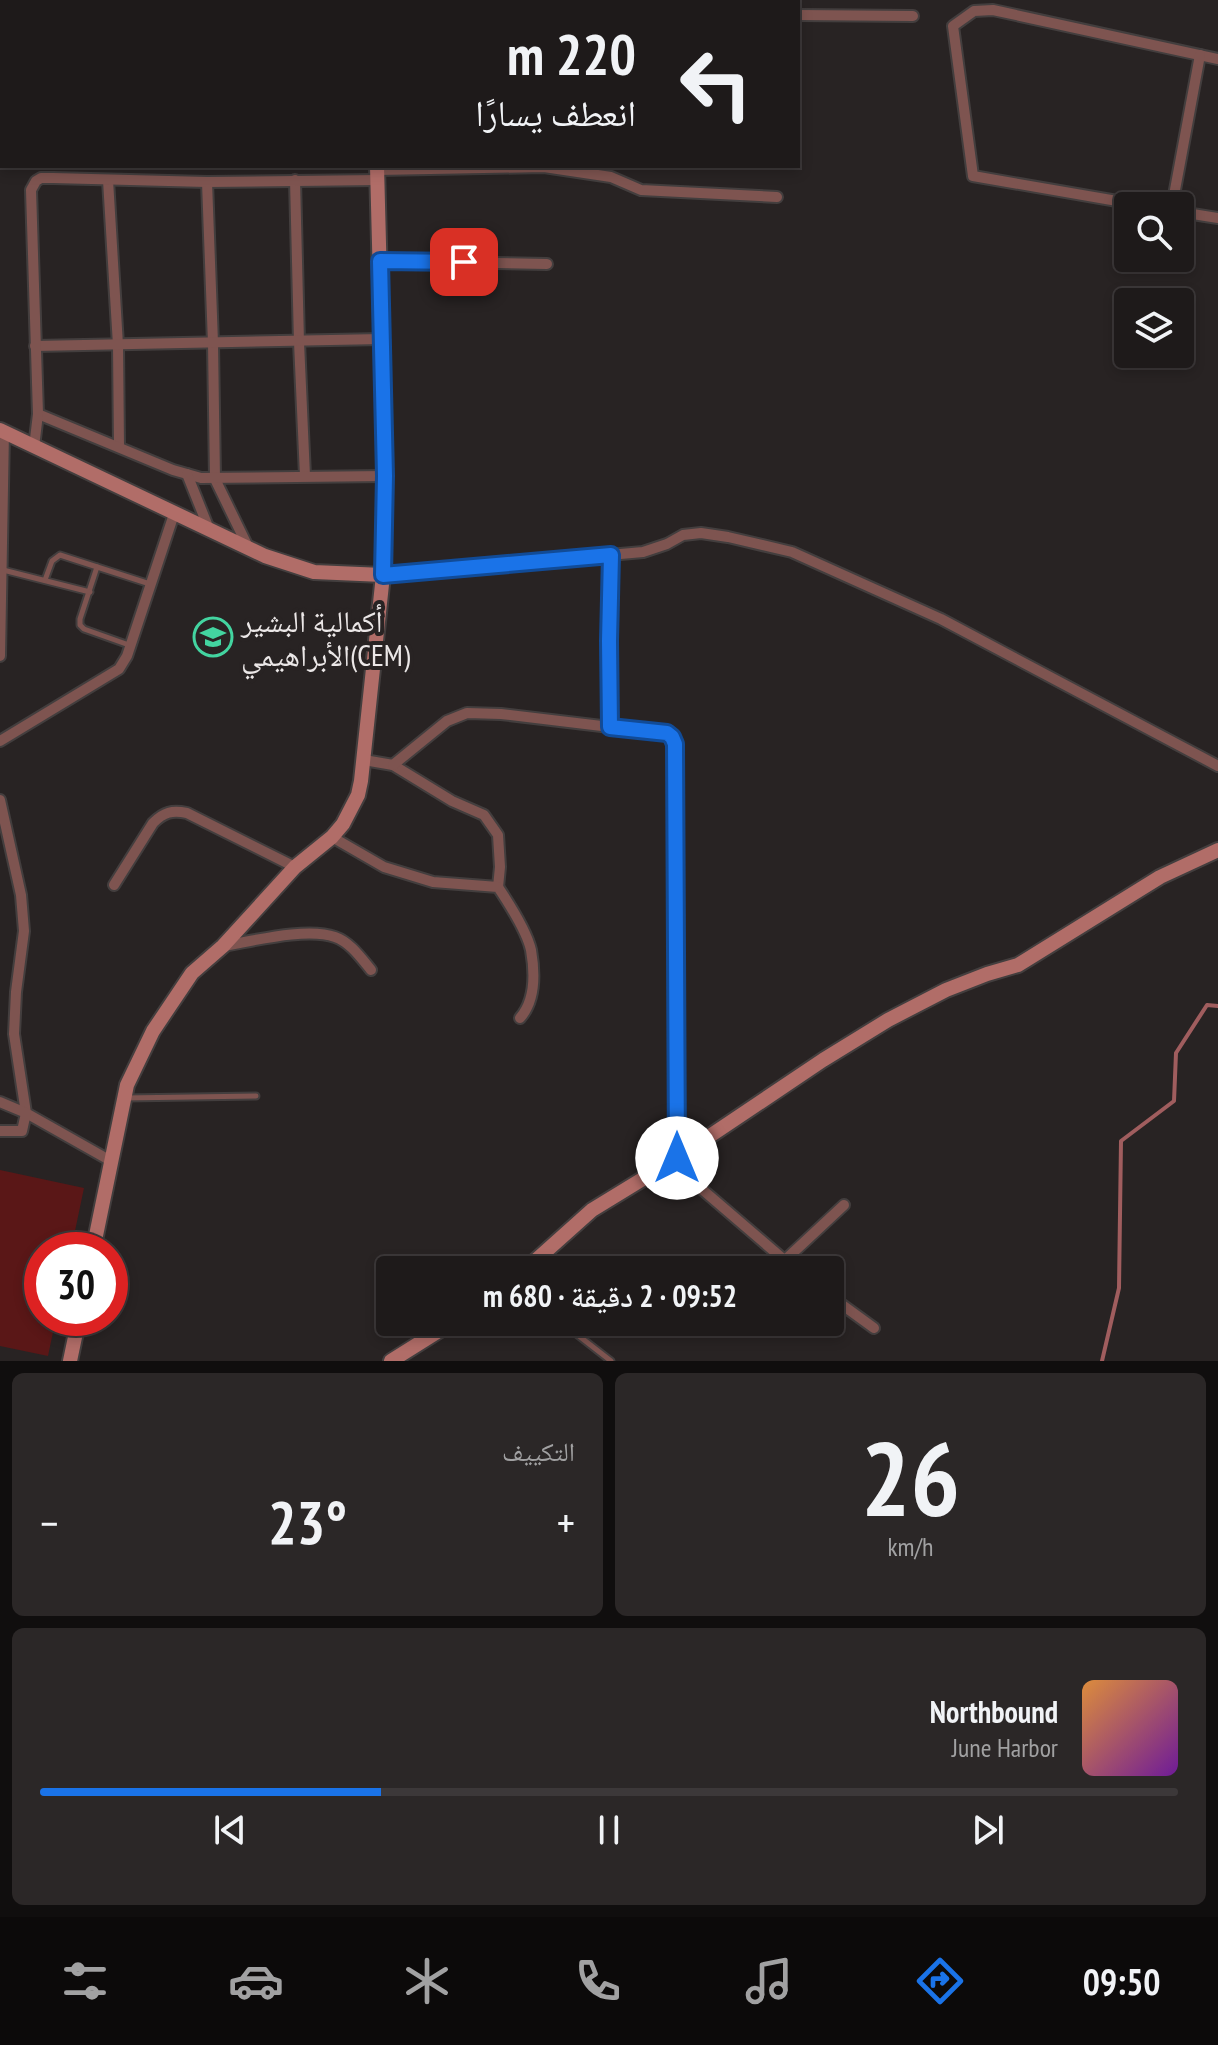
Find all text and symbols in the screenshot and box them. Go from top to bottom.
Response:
text: 220 m [507,18,636,90]
icon: left [664,32,768,136]
text: انعطف يسارًا [475,89,636,136]
map controls [1114,192,1194,368]
button: search [1114,192,1194,272]
pin [430,228,498,296]
icon: arrive [442,240,486,284]
button: layers [1114,288,1194,368]
place label: أكمالية البشير الأبراهيمي(CEM) [240,601,410,679]
school or university icon: أكمالية البشير الأبراهيمي(CEM) [192,616,234,658]
position arrow [635,1116,719,1200]
speed limit sign: 30 [24,1232,128,1336]
text: 09:52 · 2 دقيقة · 680 m [483,1276,737,1315]
text: 26 [861,1410,960,1545]
text: التكييف [502,1435,575,1468]
text: 23° [268,1483,347,1561]
text: − [40,1494,58,1551]
text: + [557,1494,575,1551]
text: km/h [887,1530,934,1563]
text: Northbound [930,1692,1058,1731]
text: June Harbor [952,1731,1058,1764]
icon: previous [208,1808,252,1852]
icon: pause [587,1808,631,1852]
icon: next [966,1808,1010,1852]
icon: filters [57,1953,113,2009]
icon: car [228,1953,284,2009]
icon: climate [399,1953,455,2009]
icon: phone [570,1953,626,2009]
icon: music [741,1953,797,2009]
icon: directions [912,1953,968,2009]
text: 09:50 [1083,1958,1161,2005]

